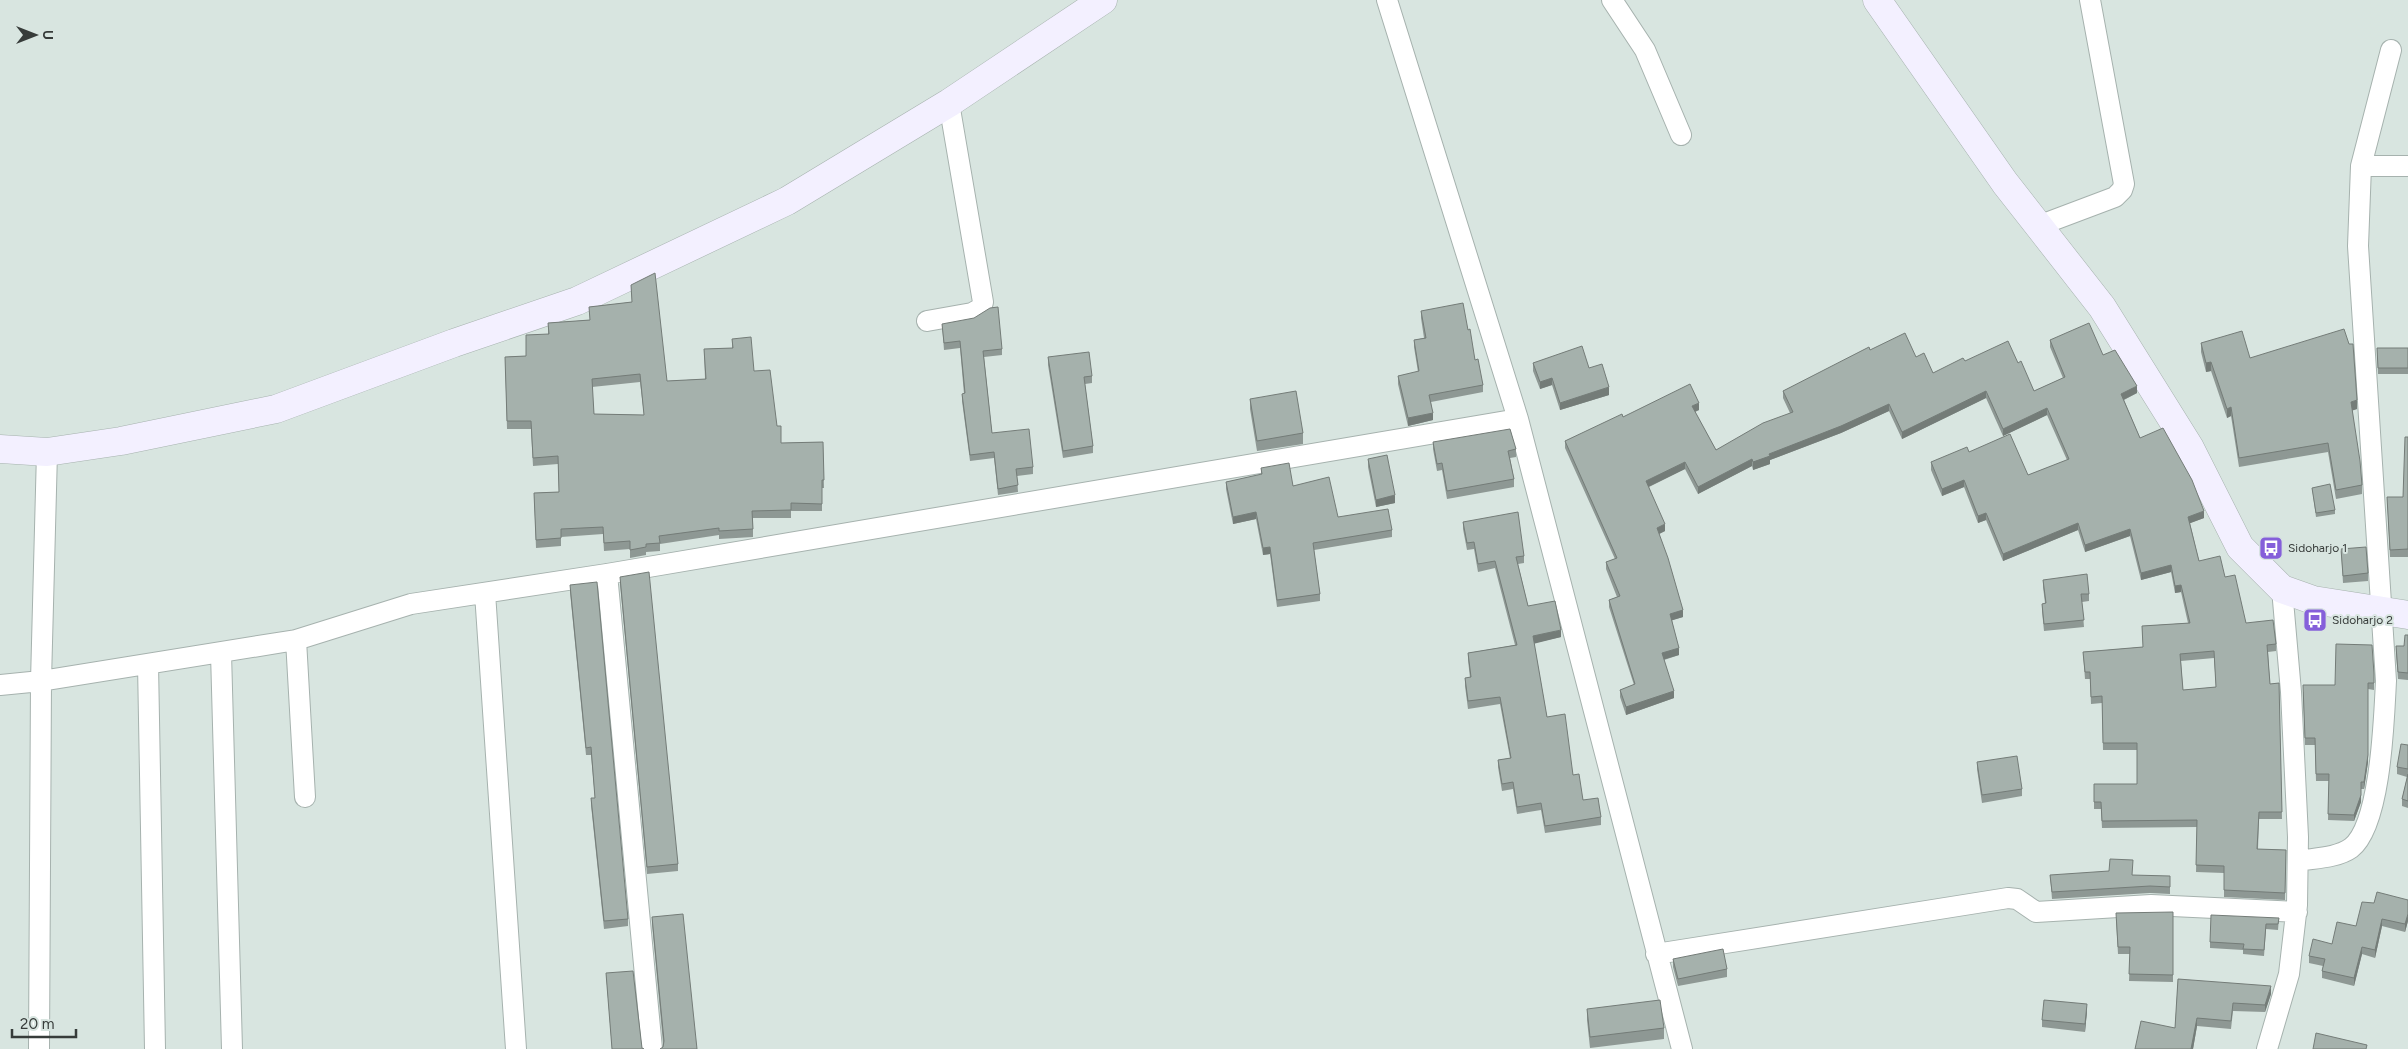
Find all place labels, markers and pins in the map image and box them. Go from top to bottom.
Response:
bus stop icon: Sidoharjo 1 [2258,535,2284,561]
place label: Sidoharjo 1 [2288,541,2347,555]
bus stop icon: Sidoharjo 2 [2302,607,2328,633]
place label: Sidoharjo 2 [2332,613,2393,627]

